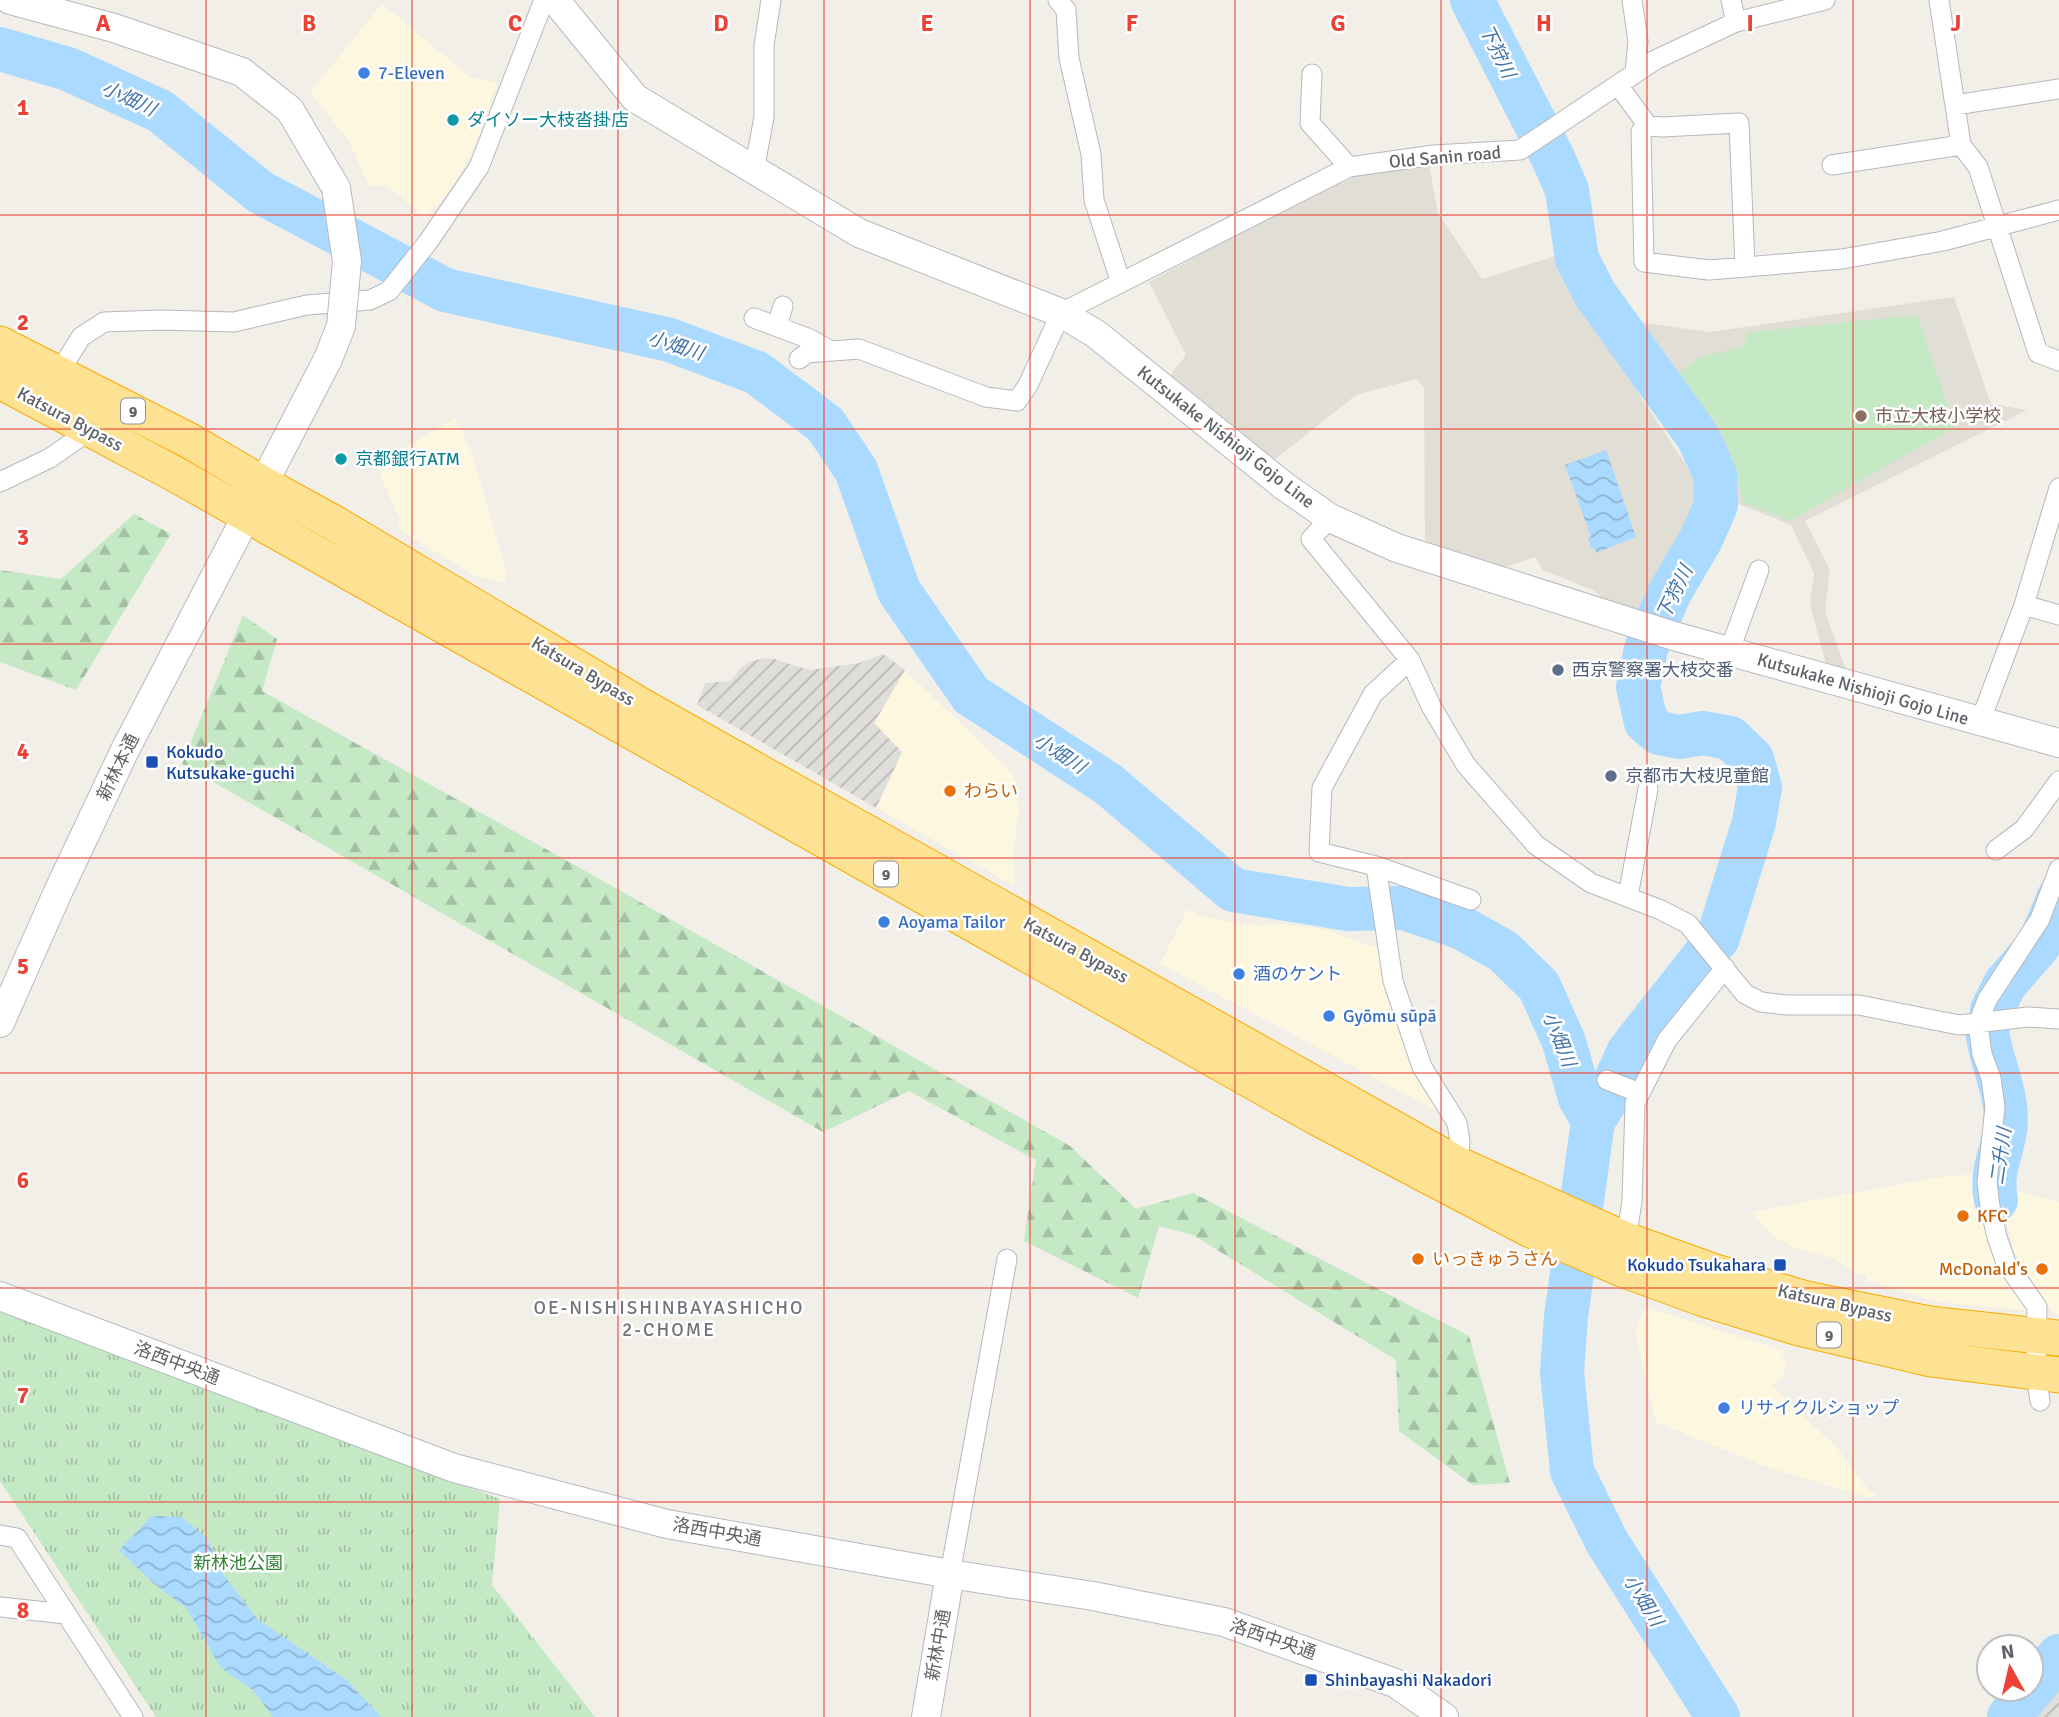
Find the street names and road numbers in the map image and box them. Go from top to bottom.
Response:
street label: Old Sanin road [1388,141,1502,173]
street label: Kutsukake Nishioji Gojo Line [1133,361,1319,513]
street label: Katsura Bypass [13,382,127,456]
road number: 9 [121,398,145,424]
street label: Katsura Bypass [527,632,639,711]
street label: Kutsukake Nishioji Gojo Line [1755,648,1971,730]
street label: 新林本通 [92,730,144,804]
road number: 9 [874,862,898,887]
street label: Katsura Bypass [1020,912,1132,988]
street label: Katsura Bypass [1776,1279,1894,1327]
road number: 9 [1817,1322,1841,1348]
street label: 洛西中央通 [131,1337,223,1389]
street label: 洛西中央通 [671,1513,763,1551]
street label: 新林中通 [921,1608,955,1682]
street label: 洛西中央通 [1227,1614,1319,1664]

